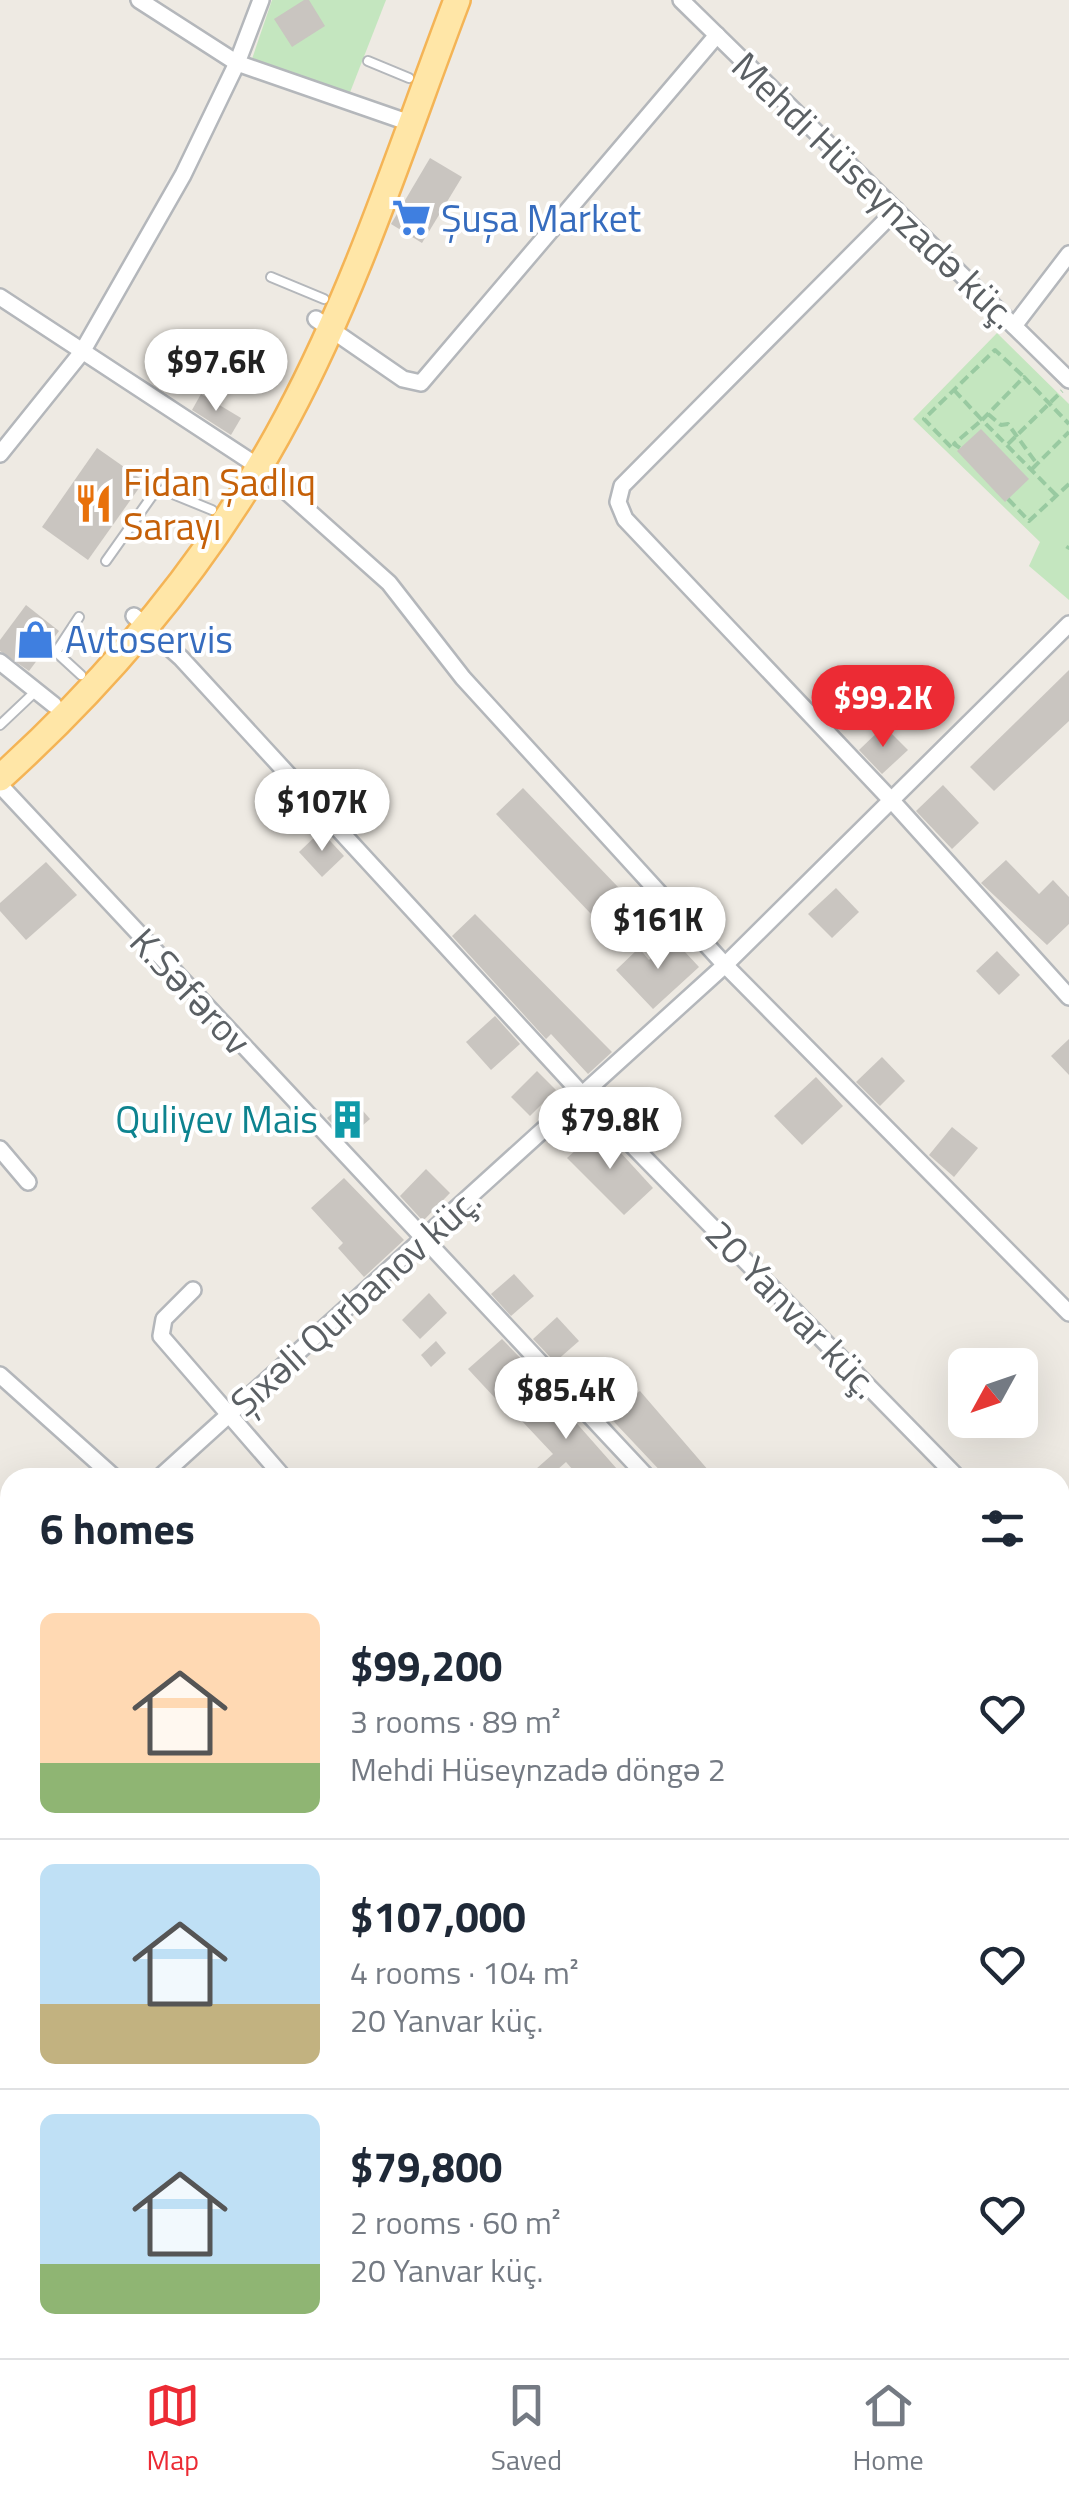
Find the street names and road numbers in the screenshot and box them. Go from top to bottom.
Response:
street label: Mehdi Hüseynzadə küç. [719,38,1031,342]
street label: K.Səfərov [117,914,265,1068]
street label: Şıxəli Qurbanov küç. [217,1172,493,1430]
street label: 20 Yanvar küç. [692,1206,894,1412]

